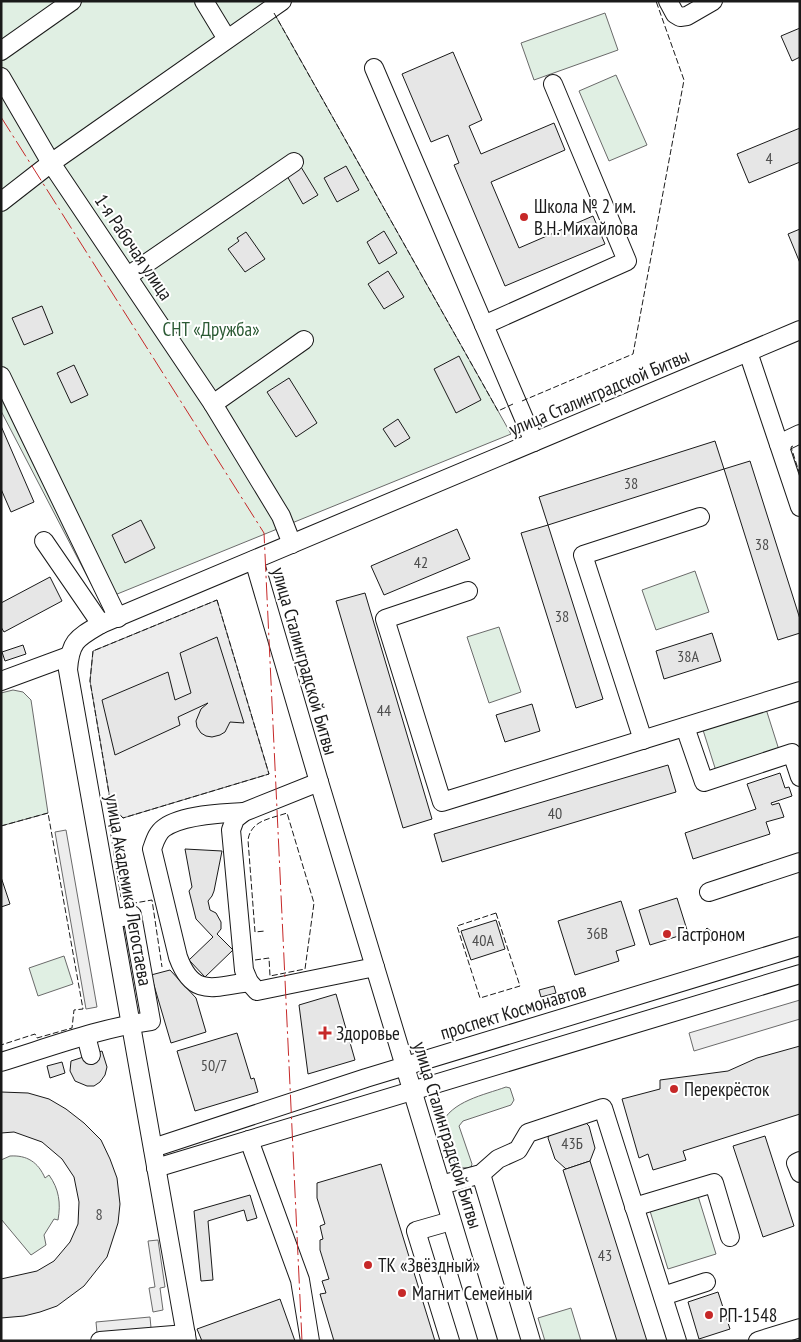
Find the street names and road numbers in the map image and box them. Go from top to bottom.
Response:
street label: 1-я Рабочая улица [90,189,178,305]
street label: улица Сталинградской Битвы [505,343,693,441]
street label: улица Сталинградской Битвы [267,565,343,757]
street label: улица Академика Легостаева [100,792,158,988]
street label: проспект Космонавтов [437,977,589,1045]
street label: улица Сталинградской Битвы [408,1039,488,1231]

